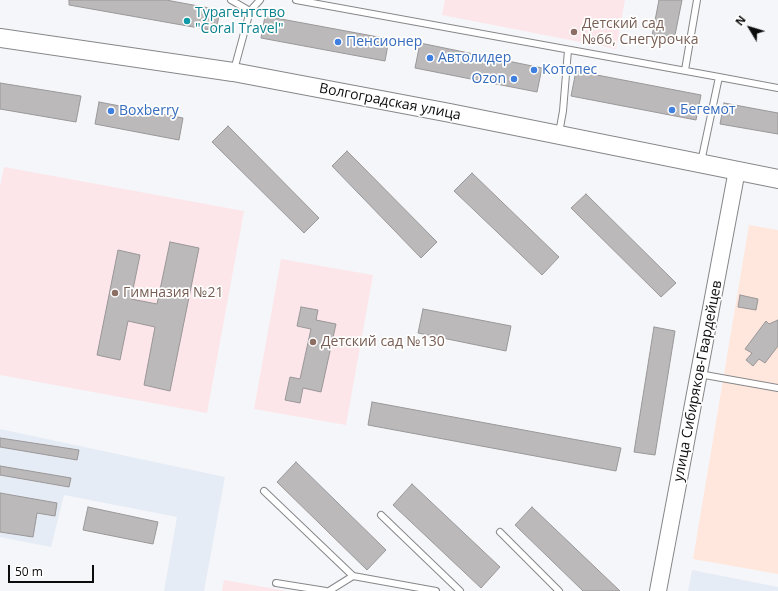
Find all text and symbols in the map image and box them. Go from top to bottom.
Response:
place label: Турагентство "Coral Travel" [195,5,285,38]
north arrow [730,8,770,48]
text: N [731,12,749,28]
marker: Турагентство "Coral Travel" [182,16,192,26]
place label: Детский сад №66, Снегурочка [582,16,699,48]
marker: Детский сад №66, Снегурочка [569,27,579,37]
place label: Пенсионер [346,34,422,50]
marker: Пенсионер [333,37,343,47]
place label: Автолидер [438,50,511,66]
marker: Автолидер [425,53,435,63]
place label: Котопес [542,62,597,78]
marker: Котопес [529,65,539,75]
place label: Ozon [472,71,506,87]
marker: Ozon [509,74,519,84]
street label: Волгоградская улица [318,80,462,124]
place label: Бегемот [680,102,736,118]
place label: Boxberry [119,103,179,119]
marker: Бегемот [667,105,677,115]
marker: Boxberry [106,106,116,116]
street label: улица Сибиряков-Гвардейцев [670,279,726,483]
place label: Гимназия №21 [123,285,223,301]
marker: Гимназия №21 [110,288,120,298]
place label: Детский сад №130 [321,334,445,350]
marker: Детский сад №130 [308,337,318,347]
scale bar [10,557,96,583]
text: 50 m [15,563,43,580]

